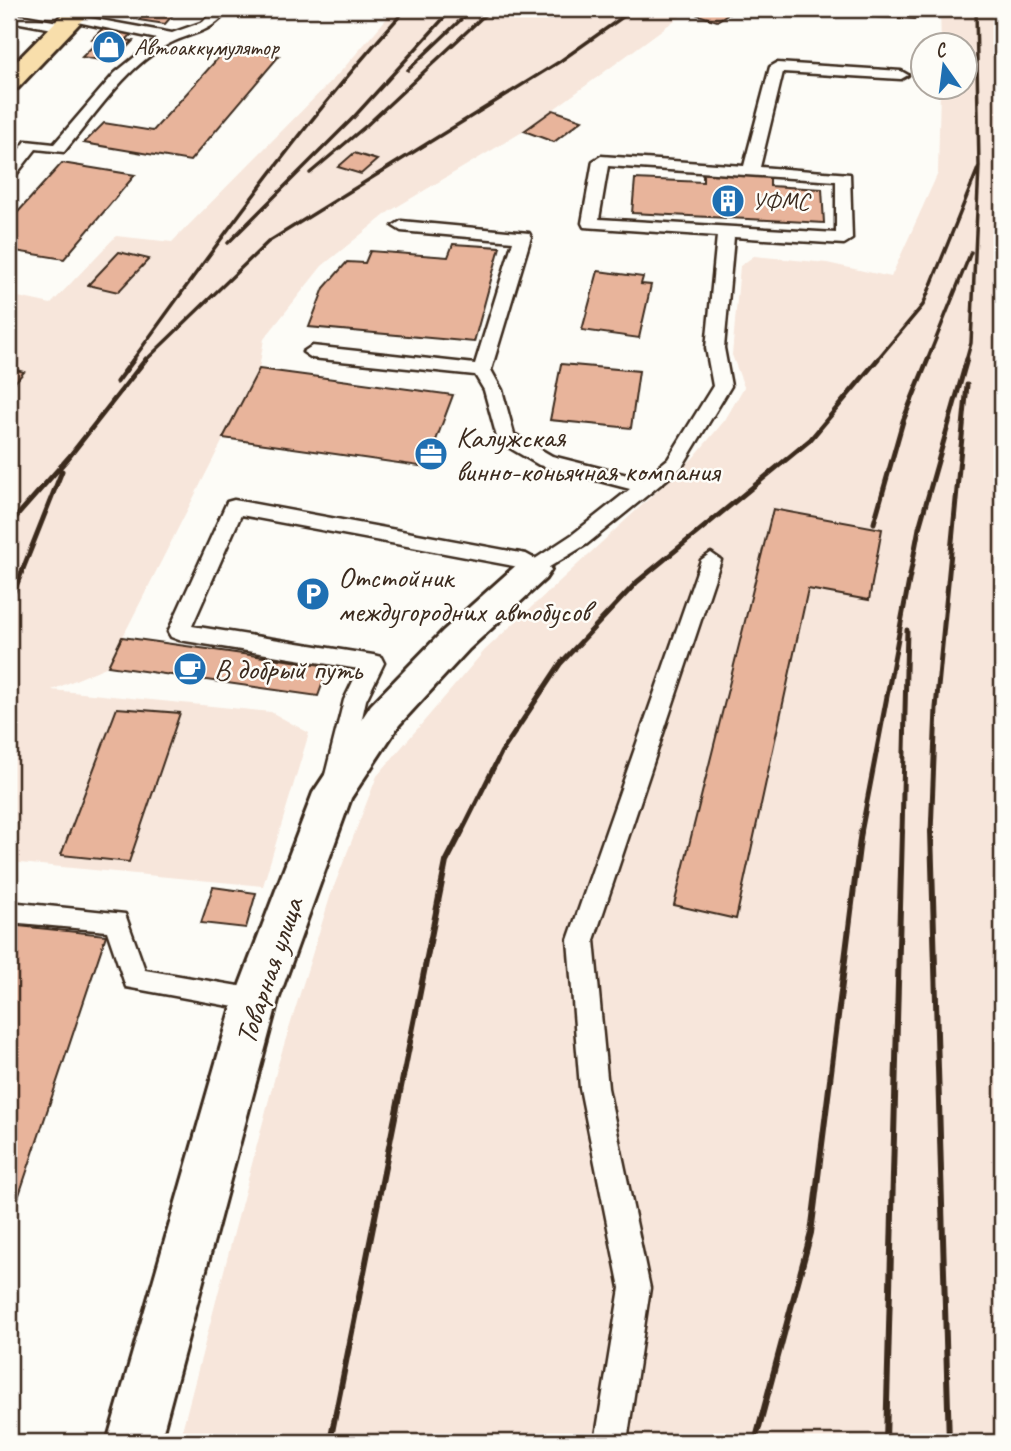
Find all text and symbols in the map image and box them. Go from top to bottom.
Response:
shop icon: Автоаккумулятор [90,28,128,66]
place label: Автоаккумулятор [134,32,281,62]
north arrow [909,32,979,102]
text: С [933,37,950,63]
building icon: УФМС [709,182,747,220]
place label: УФМС [752,186,811,216]
place label: Калужская винно-коньячная компания [456,418,722,490]
office icon: Калужская винно-коньячная компания [412,435,450,473]
place label: Отстойник междугородних автобусов [338,558,597,630]
parking icon: Отстойник междугородних автобусов [294,575,332,613]
cafe icon: В добрый путь [171,650,209,688]
place label: В добрый путь [214,650,364,688]
street label: Товарная улица [226,891,312,1049]

